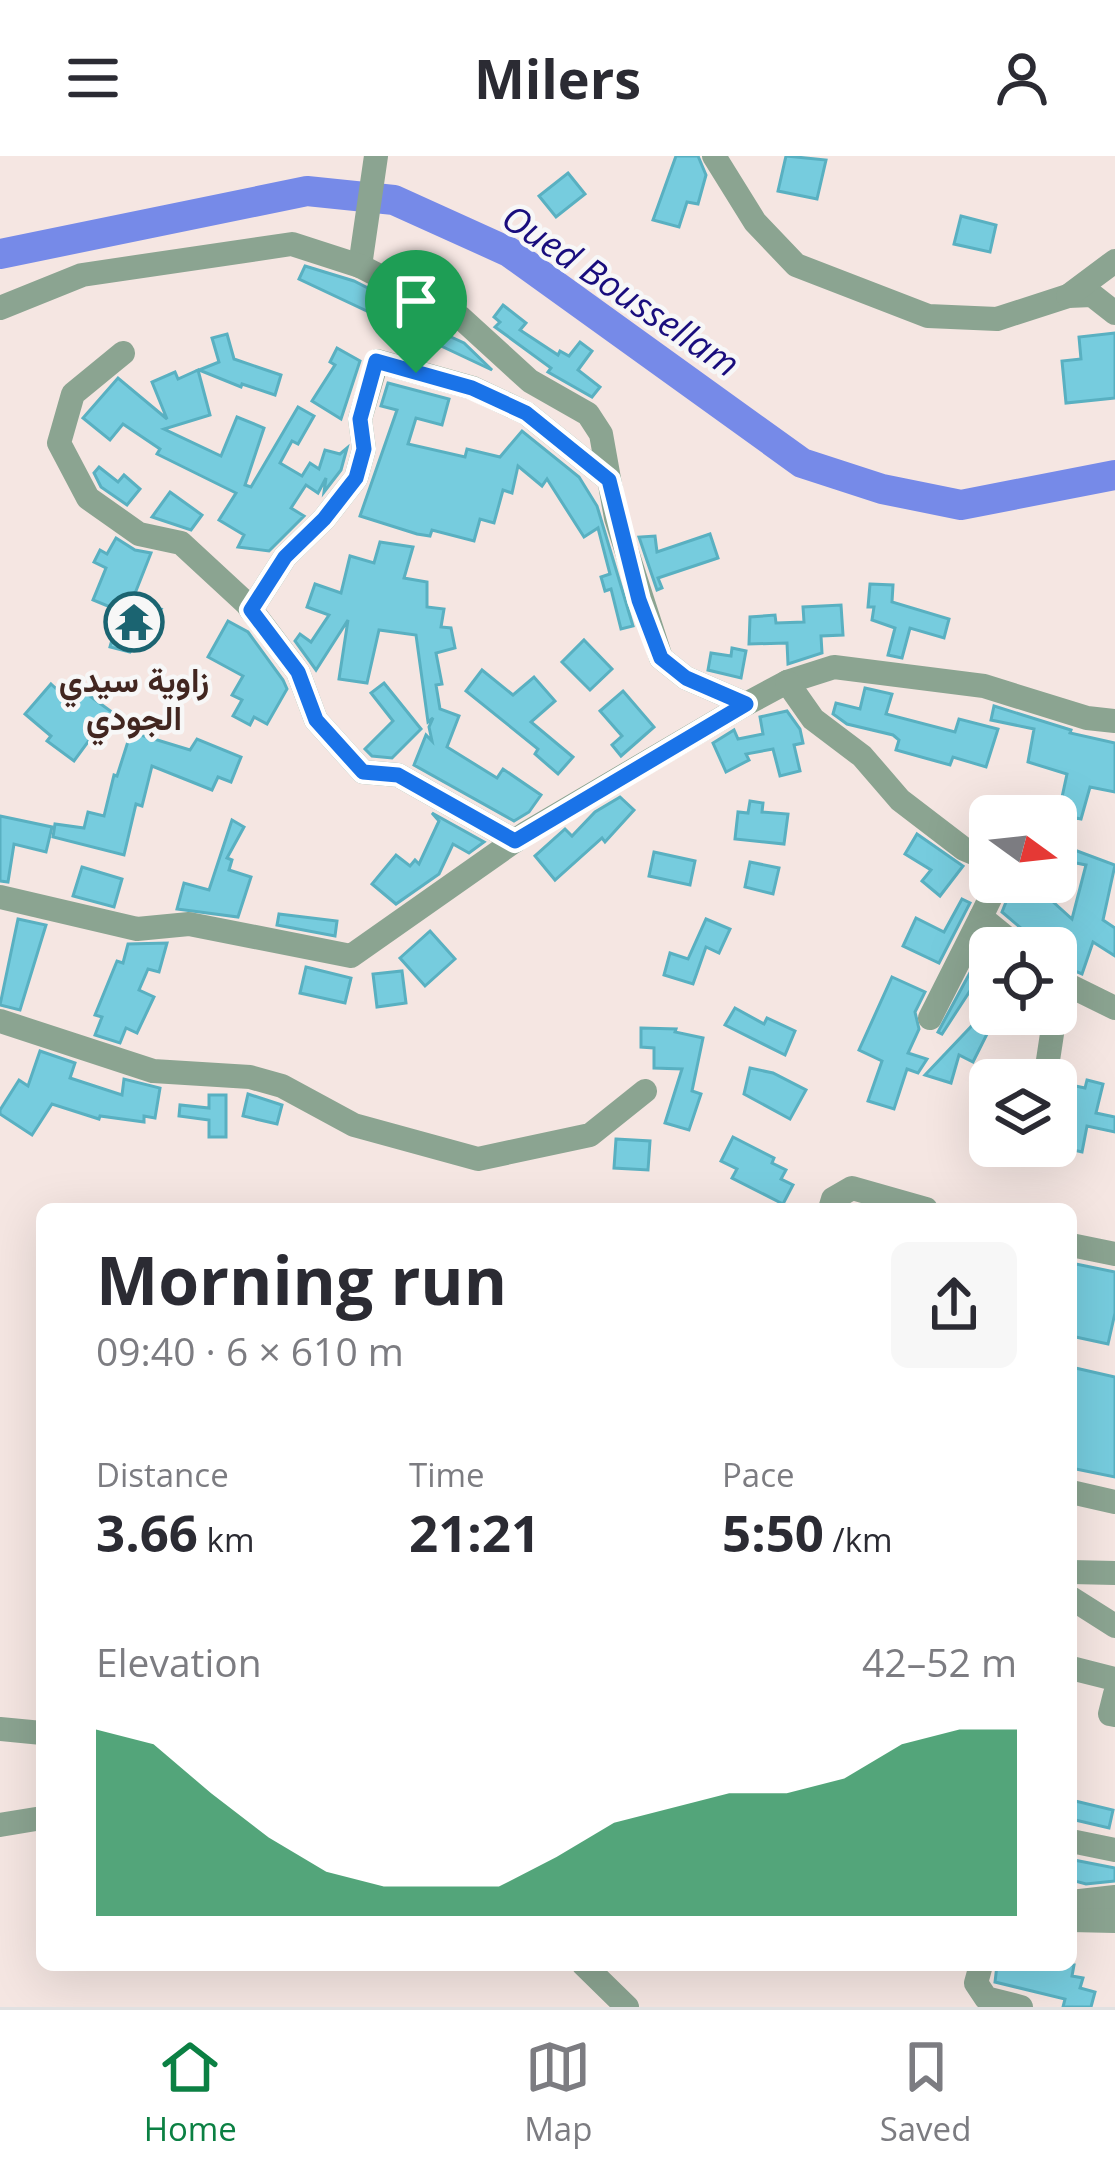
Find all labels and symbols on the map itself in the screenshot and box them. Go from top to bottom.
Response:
water label: Oued Boussellam [493,192,749,388]
pin [365,250,467,373]
temple icon: زاوية سيدي الجودي [103,591,165,653]
place label: زاوية سيدي الجودي [59,657,209,746]
north arrow [969,795,1077,903]

